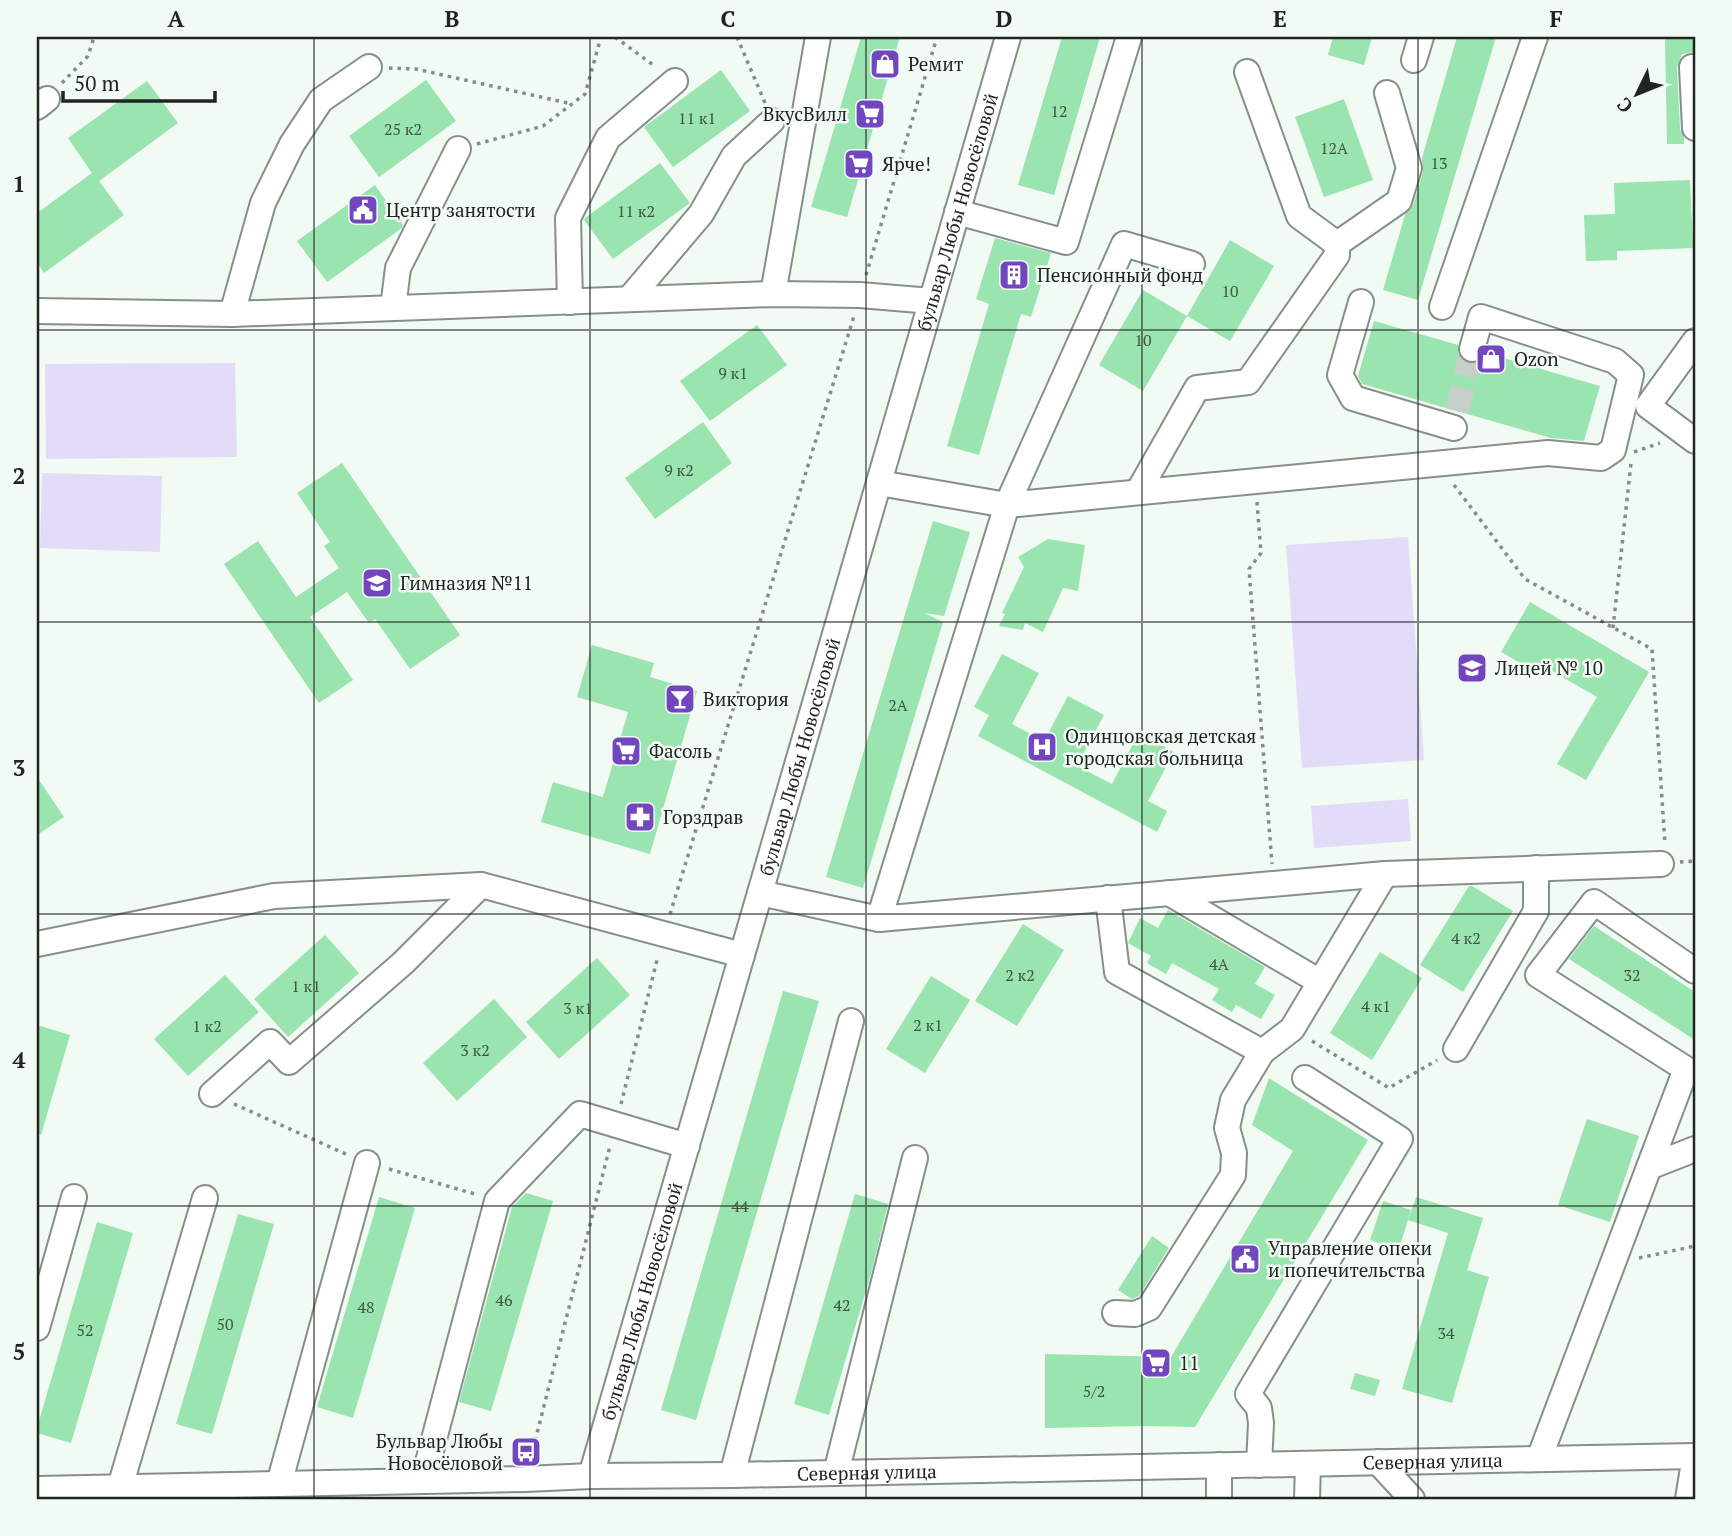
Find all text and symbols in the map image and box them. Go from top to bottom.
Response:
text: A [168,3,185,34]
text: B [445,3,460,34]
text: C [721,3,736,34]
text: D [996,3,1013,34]
text: E [1273,3,1287,34]
text: F [1549,3,1563,34]
shop icon: Ремит [868,47,902,81]
place label: Ремит [908,51,963,76]
scale bar [63,60,215,104]
north arrow [1602,60,1672,130]
text: 50 m [74,69,120,97]
street label: бульвар Любы Новосёловой [911,90,1003,334]
text: С [1611,93,1638,119]
supermarket icon: ВкусВилл [853,97,887,131]
house number: 12 [1050,100,1068,122]
place label: ВкусВилл [763,101,847,126]
house number: 11 к1 [678,107,716,129]
house number: 25 к2 [384,118,422,140]
house number: 12А [1320,137,1348,159]
supermarket icon: Ярче! [842,147,876,181]
place label: Ярче! [882,151,931,176]
house number: 13 [1430,152,1448,174]
text: 1 [13,168,26,199]
public building icon: Центр занятости [346,193,380,227]
place label: Центр занятости [386,197,536,222]
house number: 11 к2 [617,200,655,222]
building icon: Пенсионный фонд [997,258,1031,292]
place label: Пенсионный фонд [1037,262,1203,287]
house number: 10 [1221,280,1239,302]
house number: 10 [1134,329,1152,351]
shop icon: Ozon [1474,342,1508,376]
place label: Ozon [1514,346,1559,371]
house number: 9 к1 [718,362,748,384]
house number: 9 к2 [664,459,694,481]
text: 2 [13,460,26,491]
school or university icon: Гимназия №11 [360,566,394,600]
place label: Гимназия №11 [400,570,533,595]
street label: бульвар Любы Новосёловой [753,635,845,878]
school or university icon: Лицей № 10 [1455,651,1489,685]
place label: Лицей № 10 [1494,655,1603,680]
bar icon: Виктория [663,682,697,716]
place label: Виктория [703,686,789,711]
house number: 2А [888,694,908,716]
place label: Одинцовская детская городская больница [1065,723,1256,770]
hospital icon: Одинцовская детская городская больница [1025,730,1059,764]
supermarket icon: Фасоль [609,734,643,768]
place label: Фасоль [649,738,712,763]
text: 3 [13,752,26,783]
pharmacy icon: Горздрав [623,800,657,834]
place label: Горздрав [663,804,743,829]
house number: 4 к2 [1451,927,1481,949]
house number: 4А [1209,953,1229,975]
house number: 2 к2 [1005,964,1035,986]
house number: 32 [1623,964,1641,986]
house number: 1 к1 [291,975,321,997]
house number: 4 к1 [1361,995,1391,1017]
house number: 3 к1 [563,997,593,1019]
house number: 2 к1 [913,1014,943,1036]
house number: 1 к2 [192,1015,222,1037]
house number: 3 к2 [460,1039,490,1061]
text: 4 [13,1044,26,1075]
street label: бульвар Любы Новосёловой [595,1179,687,1423]
house number: 44 [731,1195,749,1217]
place label: Управление опеки и попечительства [1268,1235,1432,1282]
public building icon: Управление опеки и попечительства [1228,1242,1262,1276]
house number: 46 [495,1289,513,1311]
house number: 42 [833,1294,851,1316]
house number: 48 [357,1296,375,1318]
house number: 50 [216,1313,234,1335]
house number: 52 [76,1319,94,1341]
house number: 34 [1437,1322,1455,1344]
text: 5 [13,1336,26,1367]
supermarket icon: 11 [1139,1346,1173,1380]
place label: 11 [1179,1350,1199,1375]
house number: 5/2 [1083,1380,1105,1402]
place label: Бульвар Любы Новосёловой [376,1428,503,1475]
bus stop icon: Бульвар Любы Новосёловой [509,1435,543,1469]
street label: Северная улица [1362,1447,1503,1475]
street label: Северная улица [797,1458,937,1486]

